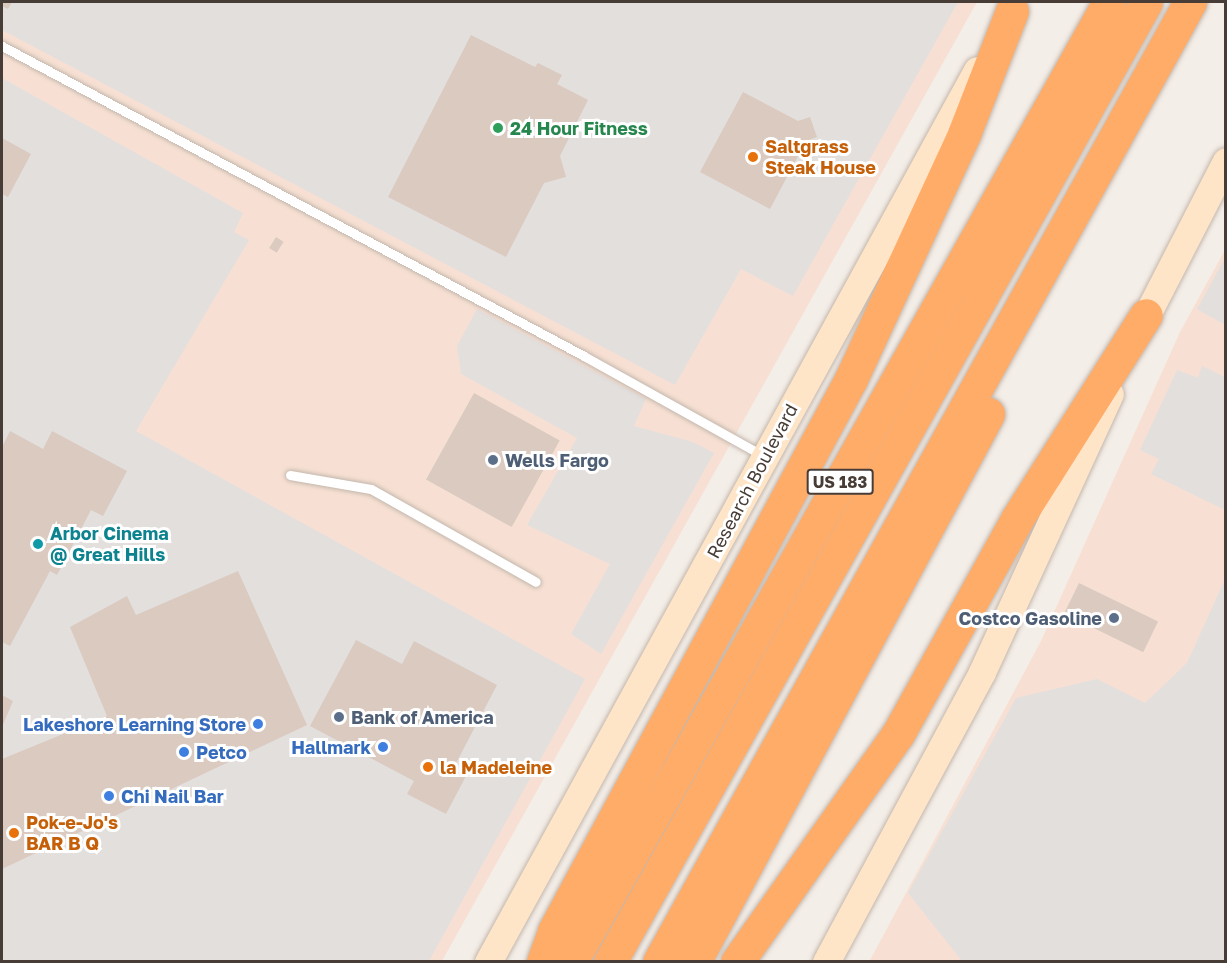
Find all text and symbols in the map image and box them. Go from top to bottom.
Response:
place label: 24 Hour Fitness [510,117,648,139]
marker: 24 Hour Fitness [491,121,505,135]
place label: Saltgrass Steak House [765,136,876,178]
marker: Saltgrass Steak House [746,150,760,164]
street label: Research Boulevard [702,400,802,562]
place label: Wells Fargo [505,449,609,471]
marker: Wells Fargo [486,453,500,467]
road number: US 183 [806,469,874,495]
place label: Arbor Cinema @ Great Hills [50,523,169,566]
marker: Arbor Cinema @ Great Hills [31,537,45,551]
place label: Costco Gasoline [959,607,1102,629]
marker: Costco Gasoline [1107,611,1121,625]
place label: Bank of America [351,706,494,728]
marker: Bank of America [332,710,346,724]
place label: Lakeshore Learning Store [23,713,246,735]
marker: Lakeshore Learning Store [251,717,265,731]
place label: Hallmark [291,736,371,758]
marker: Hallmark [376,740,390,754]
place label: Petco [196,741,247,763]
marker: Petco [177,745,191,759]
place label: la Madeleine [440,756,552,778]
marker: la Madeleine [421,760,435,774]
place label: Chi Nail Bar [121,785,224,807]
marker: Chi Nail Bar [102,789,116,803]
place label: Pok-e-Jo's BAR B Q [26,812,118,854]
marker: Pok-e-Jo's BAR B Q [7,826,21,840]

